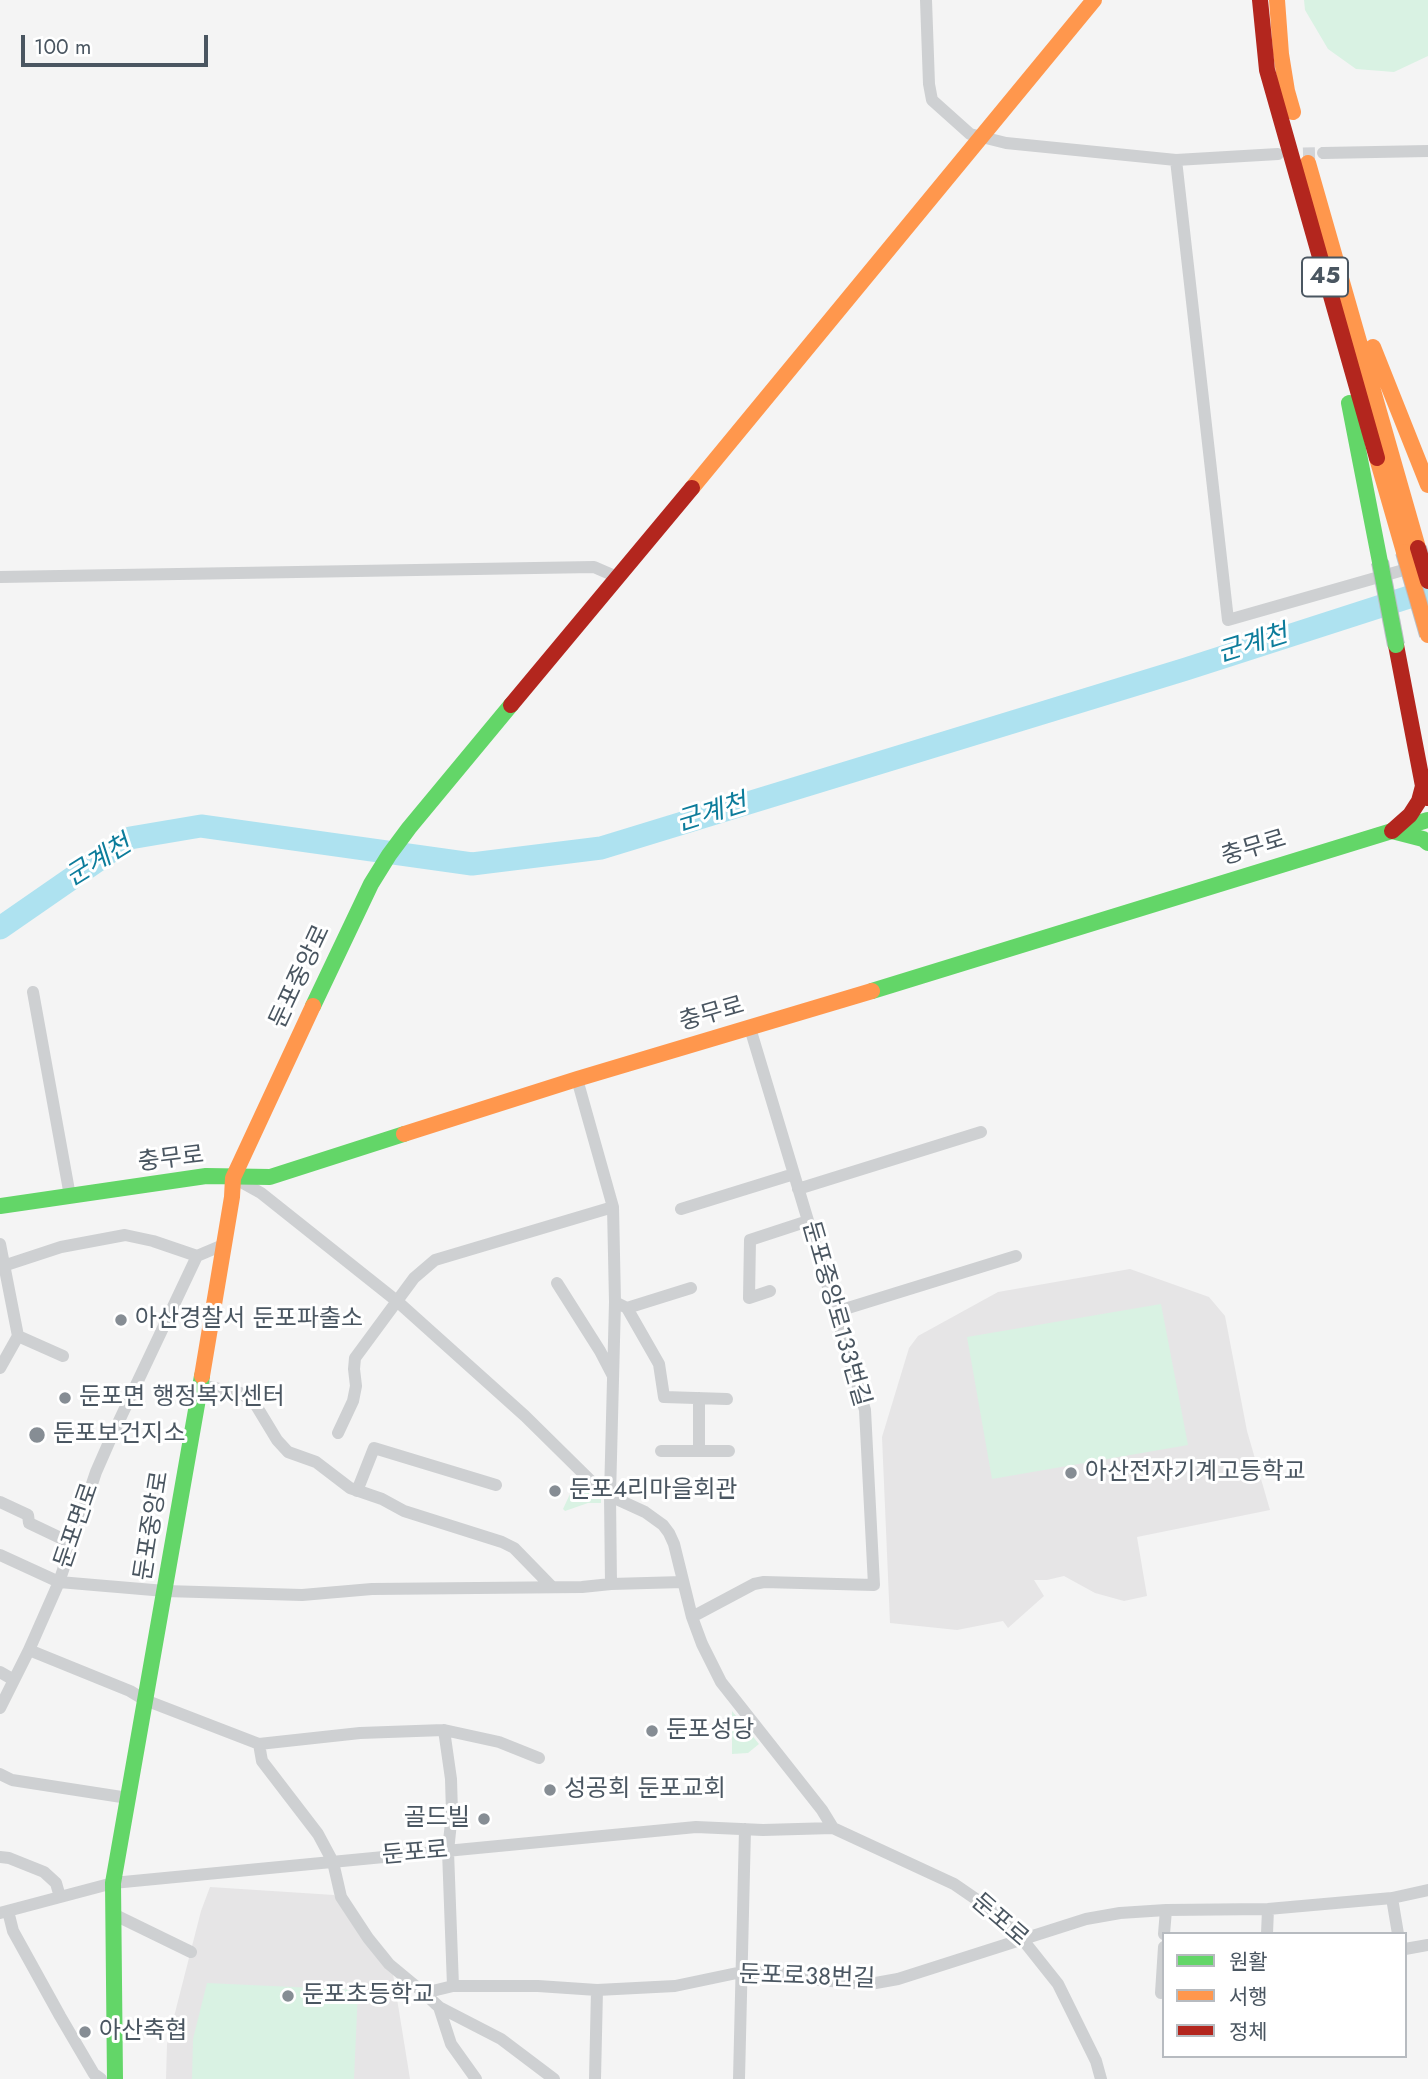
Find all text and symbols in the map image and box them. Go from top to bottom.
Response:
scale bar [24,21,212,65]
text: 100 m [34,32,91,62]
road number: 45 [1302,258,1348,296]
water label: 군계천 [1214,620,1292,670]
water label: 군계천 [673,789,751,839]
street label: 충무로 [1218,826,1290,872]
water label: 군계천 [60,830,138,894]
street label: 둔포중앙로 [265,921,337,1033]
street label: 충무로 [676,992,748,1038]
street label: 충무로 [136,1142,206,1178]
street label: 둔포중앙로133번길 [795,1218,875,1410]
place label: 아산경찰서 둔포파출소 [135,1306,363,1334]
marker: 아산경찰서 둔포파출소 [113,1312,129,1328]
place label: 둔포면 행정복지센터 [79,1384,285,1412]
marker: 둔포면 행정복지센터 [57,1390,73,1406]
place label: 둔포보건지소 [53,1421,185,1449]
marker: 둔포보건지소 [27,1425,47,1445]
place label: 아산전자기계고등학교 [1085,1459,1306,1487]
marker: 아산전자기계고등학교 [1063,1465,1079,1481]
street label: 둔포중앙로 [130,1469,176,1583]
place label: 둔포4리마을회관 [569,1477,738,1505]
street label: 둔포면로 [50,1480,106,1572]
marker: 둔포4리마을회관 [547,1483,563,1499]
place label: 둔포성당 [666,1717,754,1745]
marker: 둔포성당 [644,1723,660,1739]
place label: 성공회 둔포교회 [564,1776,726,1804]
marker: 성공회 둔포교회 [542,1782,558,1798]
place label: 골드빌 [404,1805,470,1833]
marker: 골드빌 [476,1811,492,1827]
street label: 둔포로 [381,1837,449,1871]
street label: 둔포로 [965,1888,1033,1954]
legend [1162,1932,1407,2058]
text: 원활 [1229,1947,1268,1977]
street label: 둔포로38번길 [738,1961,876,1995]
place label: 둔포초등학교 [302,1982,434,2010]
text: 서행 [1229,1982,1268,2012]
marker: 둔포초등학교 [280,1988,296,2004]
text: 정체 [1229,2017,1268,2047]
place label: 아산축협 [99,2018,187,2046]
marker: 아산축협 [77,2024,93,2040]

